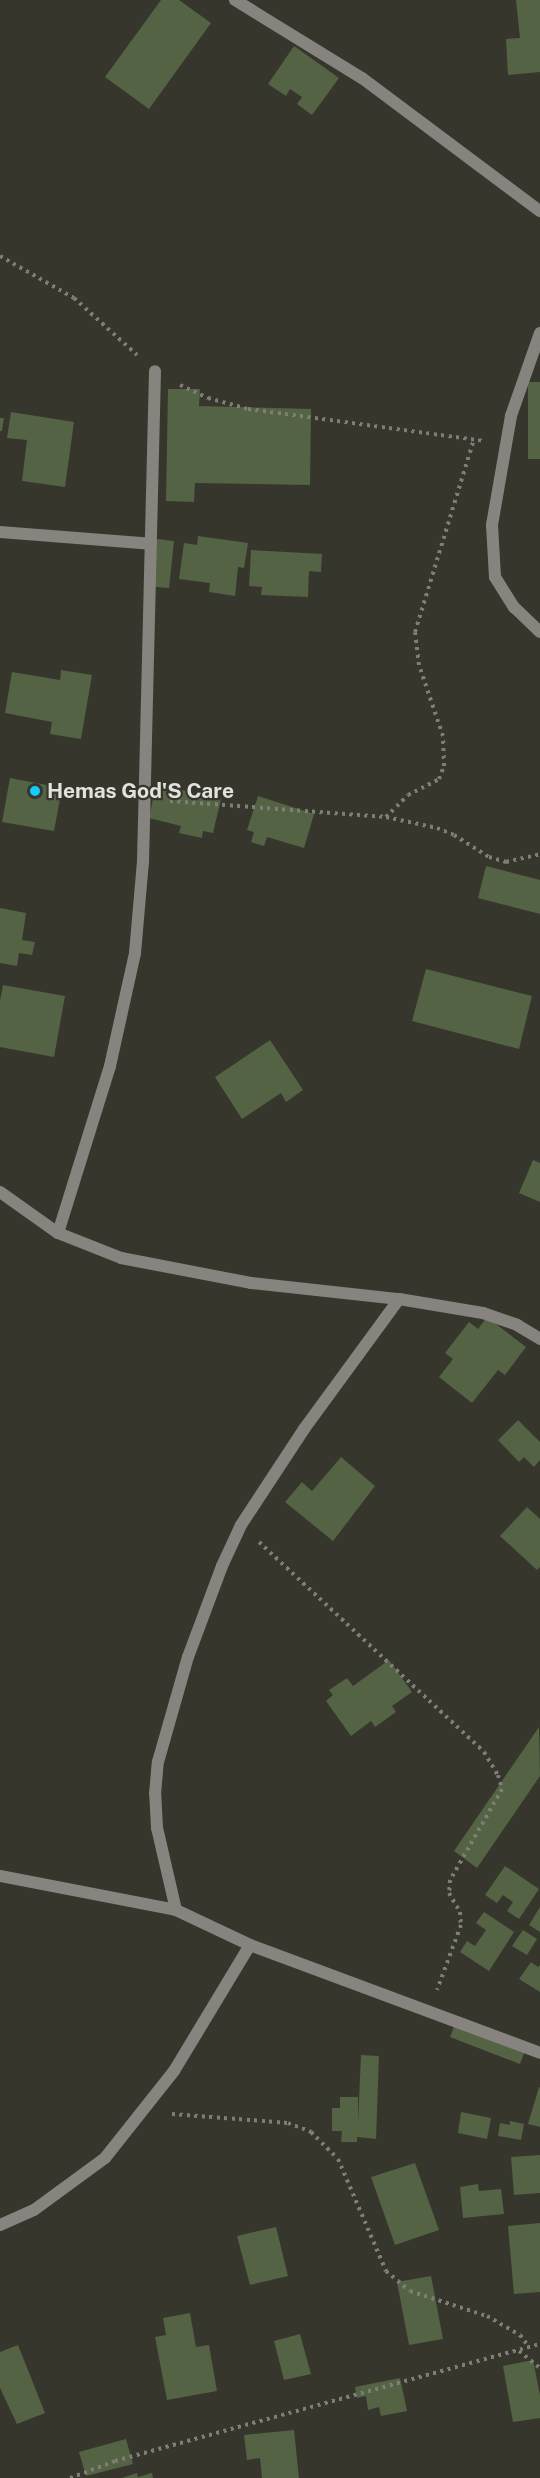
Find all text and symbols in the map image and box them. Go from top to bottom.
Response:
place label: Hemas God'S Care [47,778,234,804]
marker: Hemas God'S Care [28,784,42,798]

